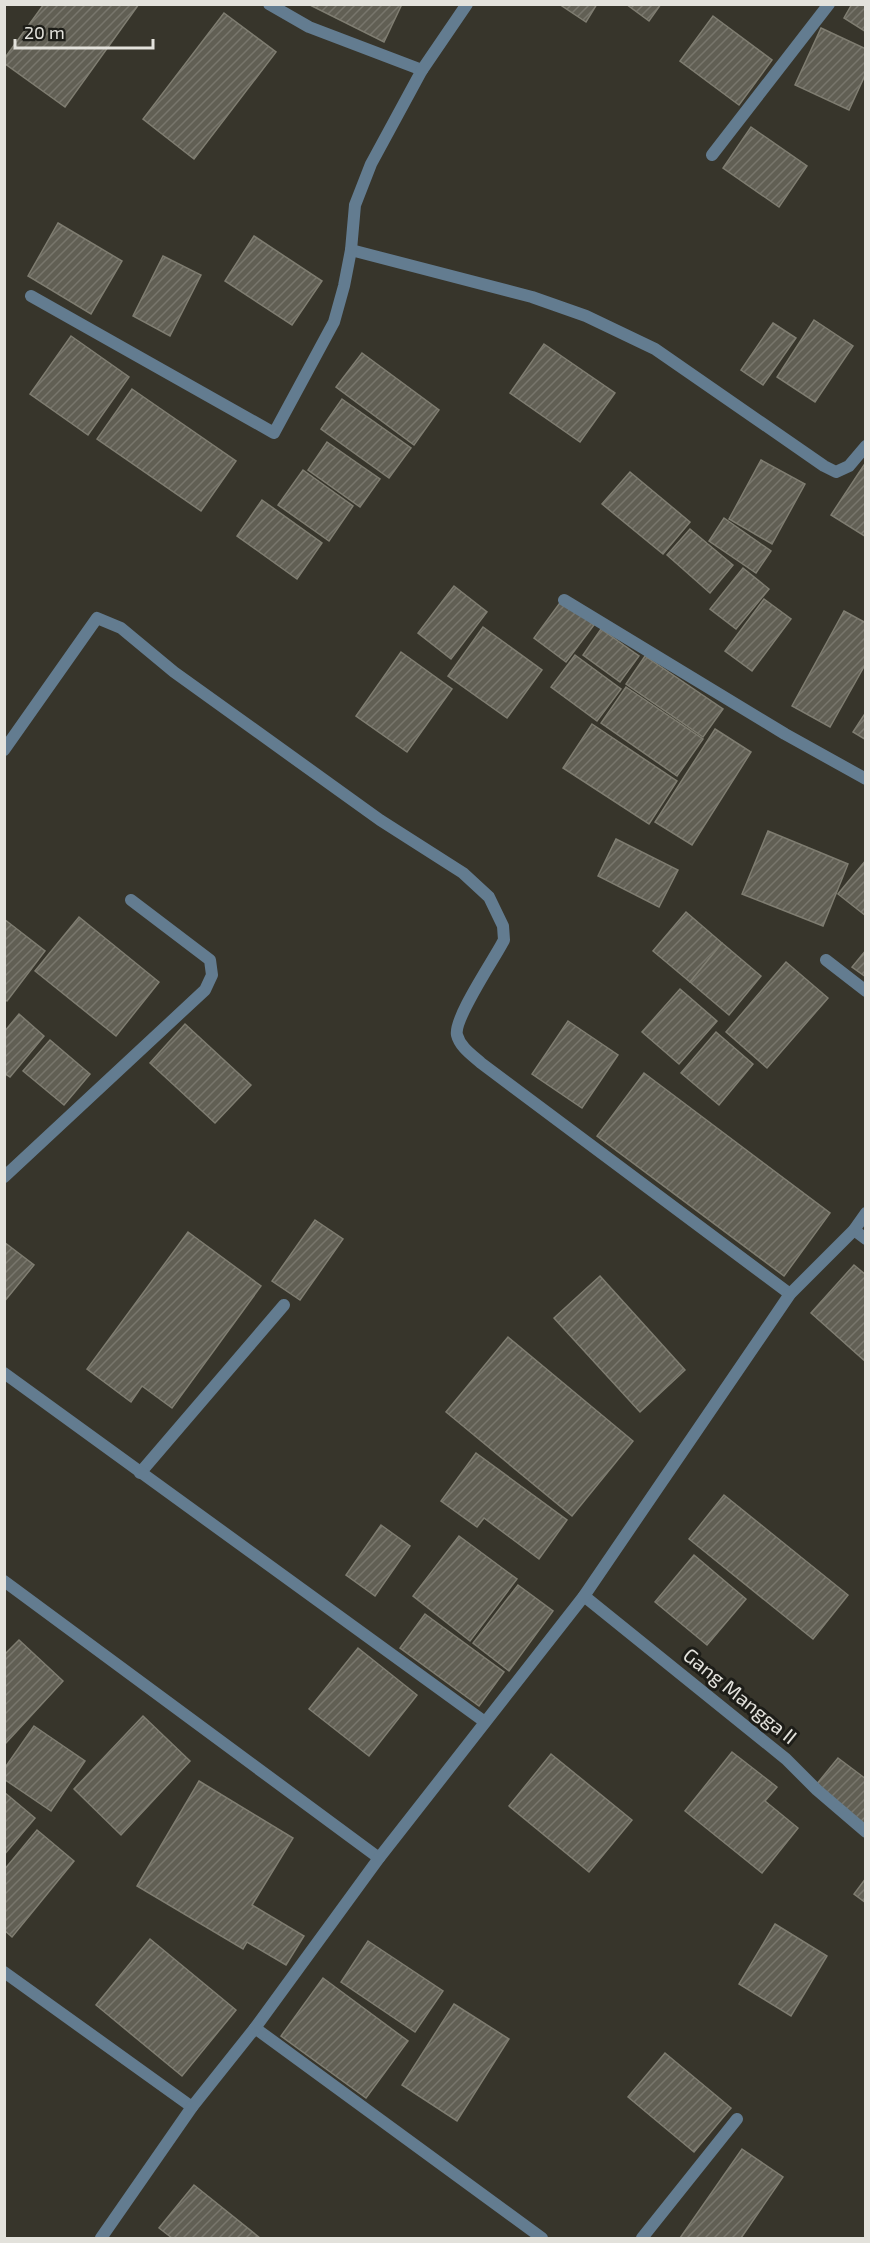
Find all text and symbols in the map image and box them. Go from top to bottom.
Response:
scale bar [15,12,153,50]
text: 20 m [24,21,65,43]
street label: Gang Mangga II [679,1642,802,1748]

